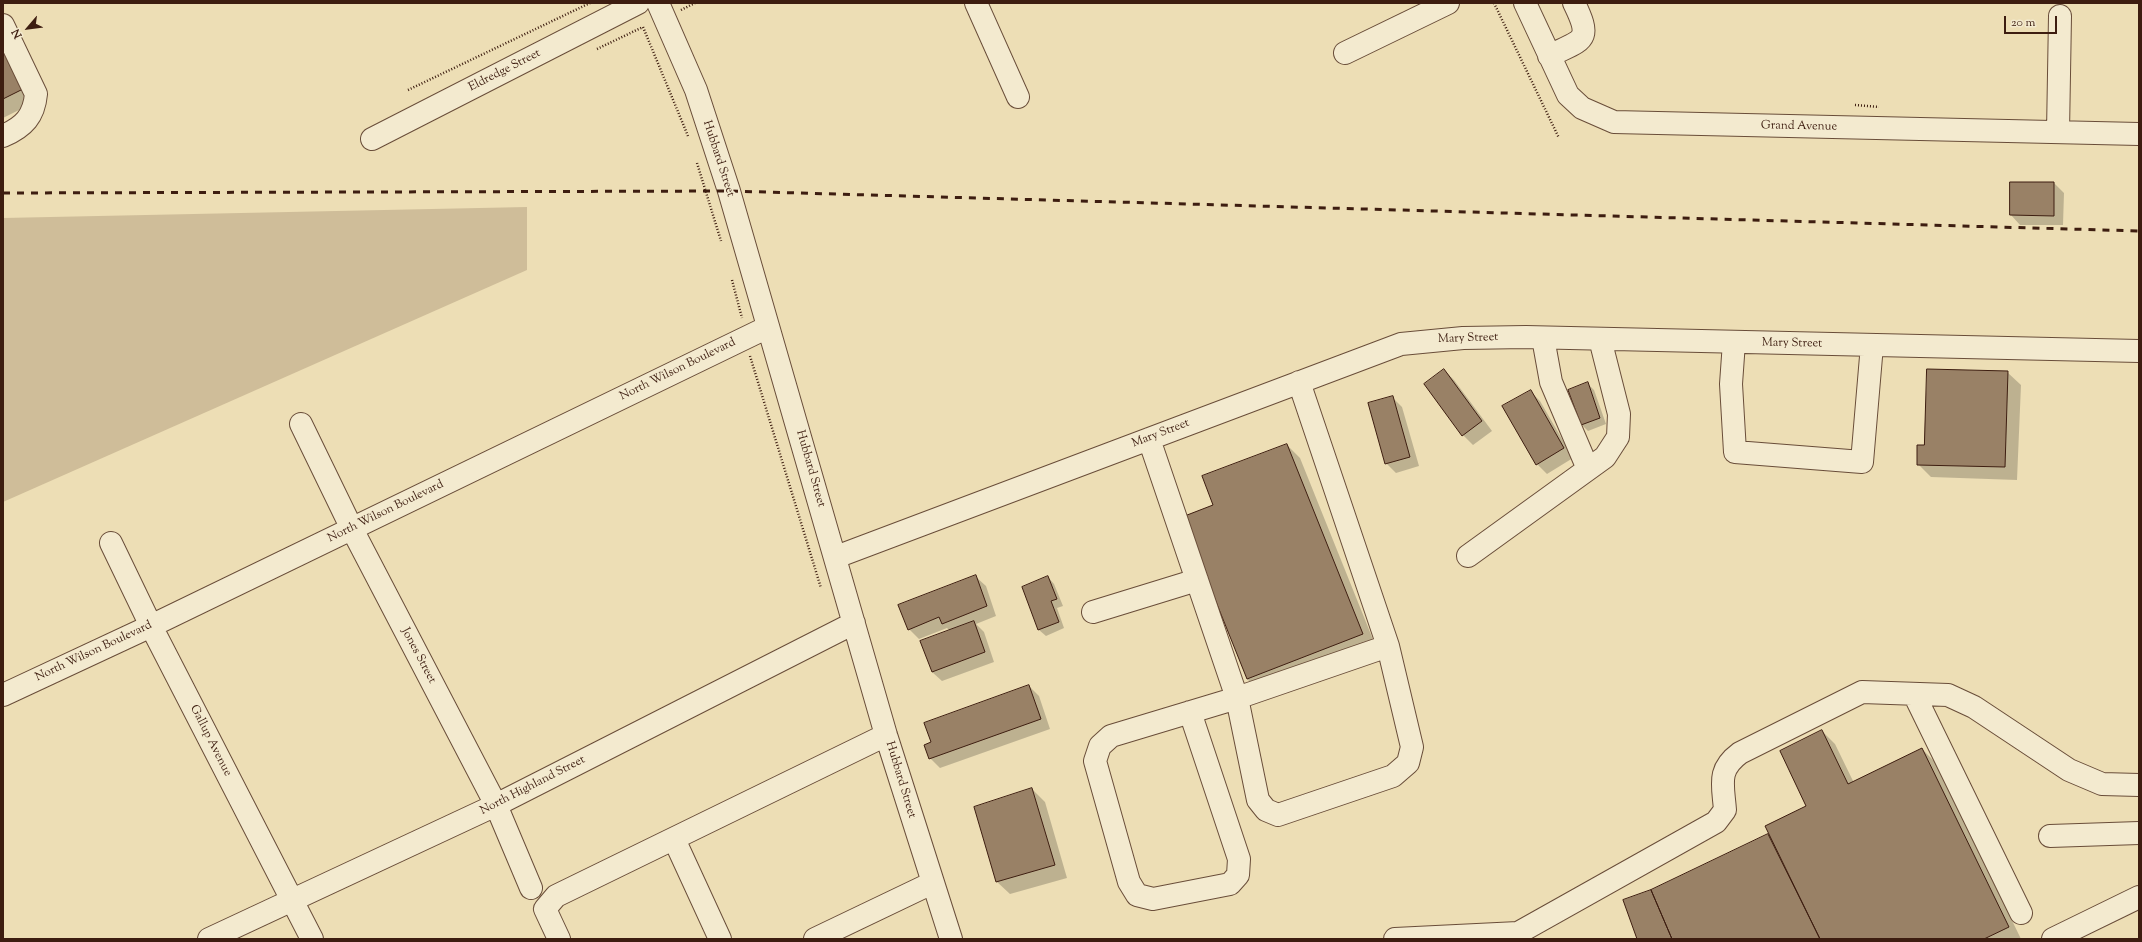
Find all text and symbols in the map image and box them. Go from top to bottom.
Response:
north arrow [8,8,48,48]
scale bar [2006,8,2059,34]
text: 20 m [2011,14,2035,32]
text: N [8,26,27,41]
street label: Eldredge Street [467,47,543,95]
street label: Hubbard Street [699,119,737,199]
street label: Grand Avenue [1761,119,1837,135]
street label: Mary Street [1438,331,1498,347]
street label: North Wilson Boulevard [618,336,738,404]
street label: Mary Street [1762,336,1822,352]
street label: Mary Street [1130,416,1192,452]
street label: Hubbard Street [792,429,828,509]
street label: North Wilson Boulevard [326,478,446,546]
street label: North Wilson Boulevard [33,619,155,685]
street label: Jones Street [397,626,439,686]
street label: Gallup Avenue [186,703,234,779]
street label: Hubbard Street [881,740,919,820]
street label: North Highland Street [478,753,588,819]

